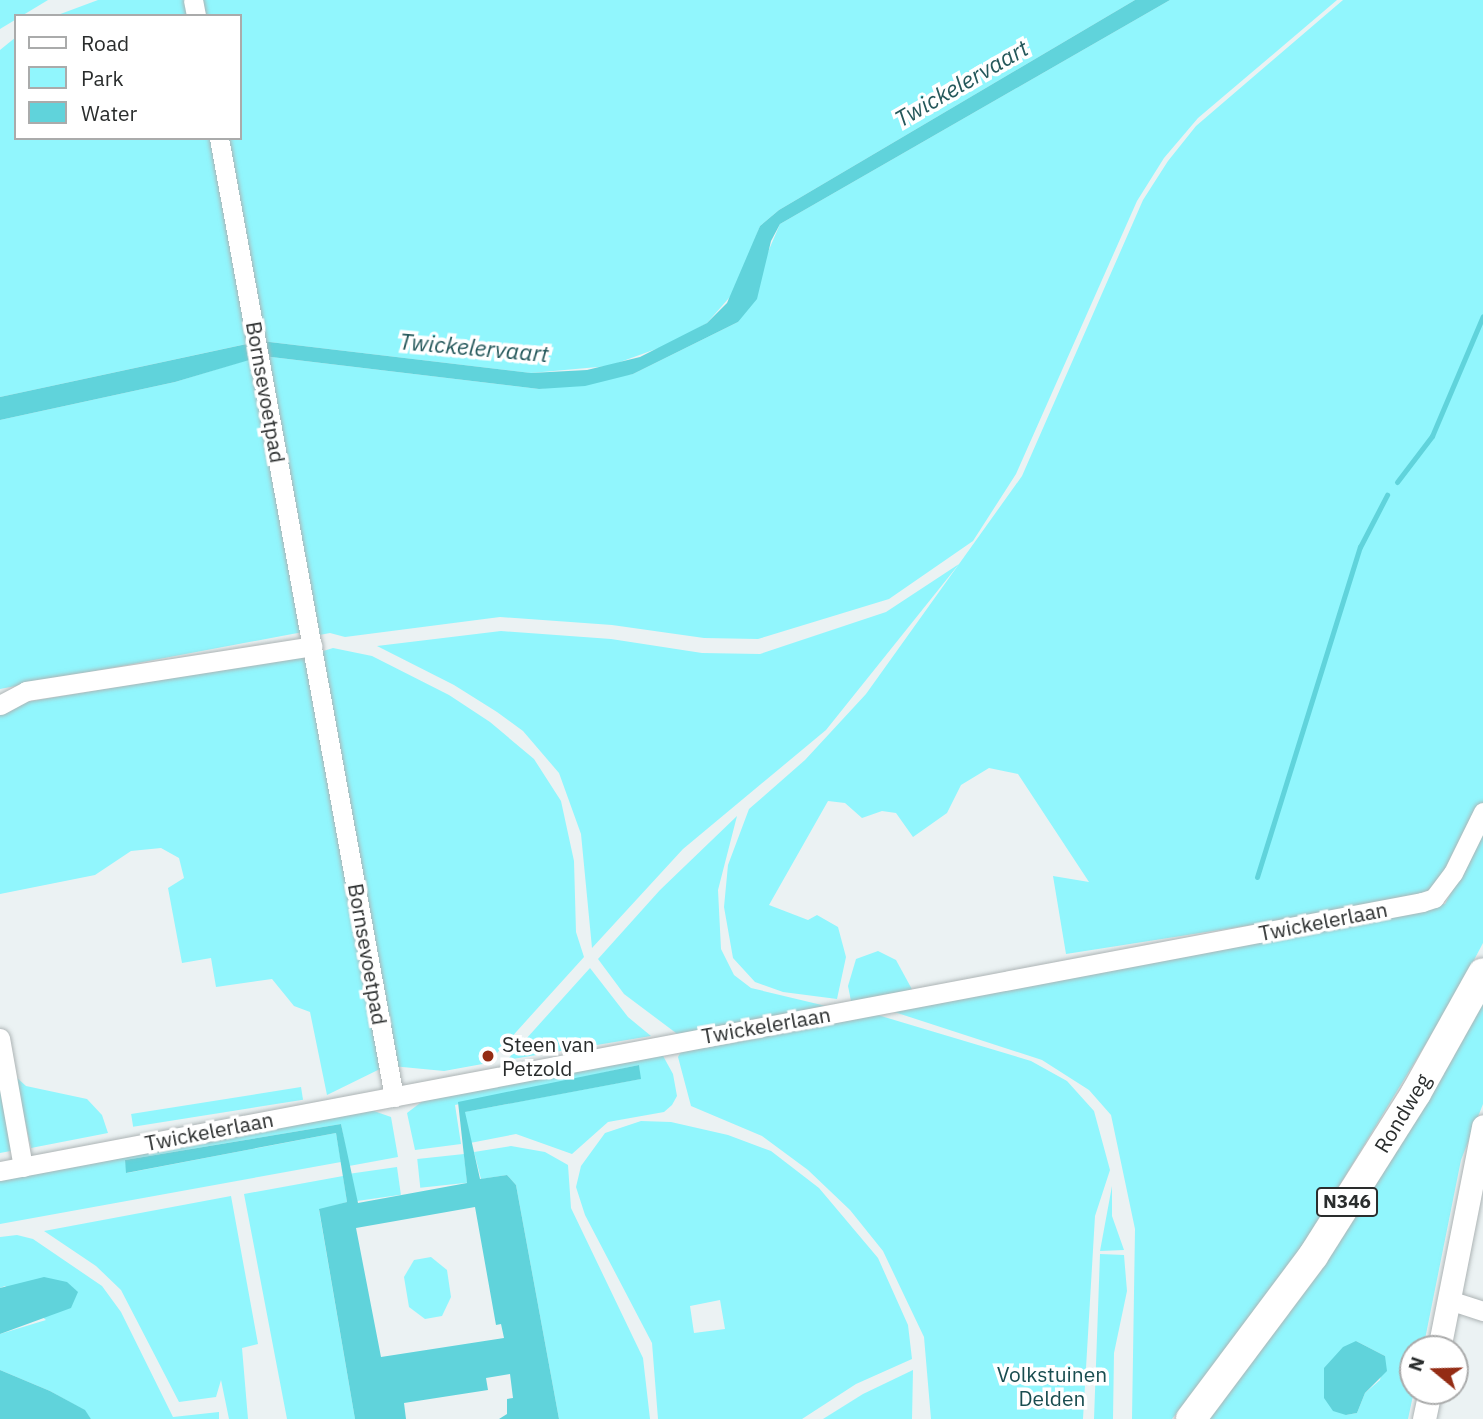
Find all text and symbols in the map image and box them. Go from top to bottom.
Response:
legend [14,14,242,140]
text: Road [81,29,129,57]
water label: Twickelervaart [889,34,1033,132]
text: Park [81,64,124,92]
text: Water [81,99,137,127]
street label: Bornsevoetpad [241,319,291,465]
water label: Twickelervaart [398,327,550,367]
street label: Bornsevoetpad [343,881,393,1027]
street label: Twickelerlaan [1257,896,1389,946]
street label: Twickelerlaan [700,1001,832,1049]
place label: Steen van Petzold [502,1031,595,1081]
marker: Steen van Petzold [480,1048,496,1064]
street label: Rondweg [1369,1069,1435,1157]
street label: Twickelerlaan [143,1106,275,1156]
road number: N346 [1316,1186,1378,1218]
north arrow [1399,1335,1469,1405]
text: N [1402,1353,1430,1374]
park label: Volkstuinen Delden [997,1361,1107,1411]

